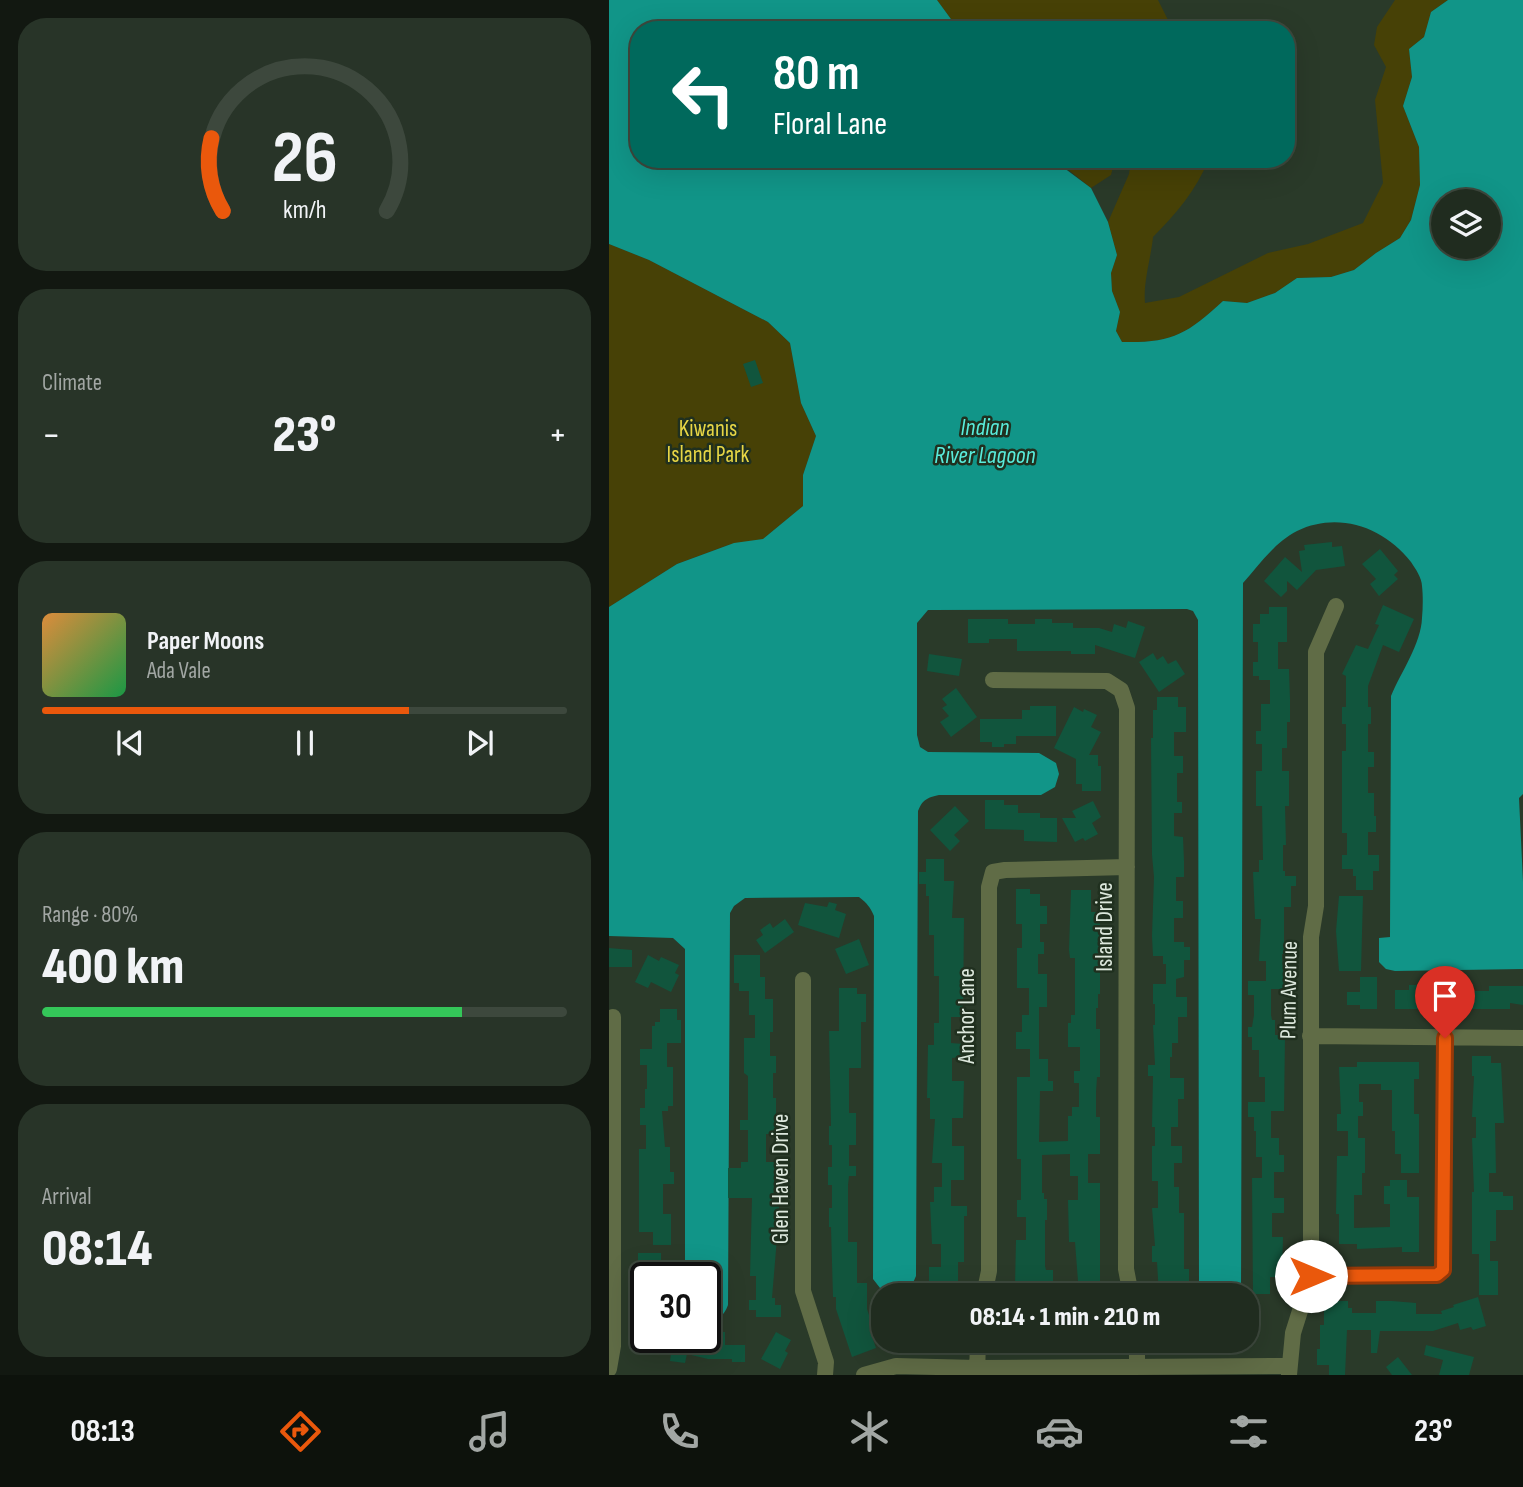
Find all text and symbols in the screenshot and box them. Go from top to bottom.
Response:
text: 80 m [773,45,860,104]
icon: left [658,49,749,140]
text: Floral Lane [773,105,887,144]
text: 26 [271,115,338,203]
map controls [1431,189,1501,259]
button: layers [1431,189,1501,259]
text: km/h [283,195,326,226]
text: Climate [42,369,102,397]
text: 23° [272,404,337,467]
text: − [42,413,61,458]
text: + [548,413,567,458]
water label: Indian River Lagoon [934,413,1036,470]
park label: Kiwanis Island Park [667,415,750,469]
text: Paper Moons [147,626,264,657]
text: Ada Vale [147,657,211,685]
icon: previous [111,724,149,762]
icon: pause [286,724,324,762]
icon: next [461,724,499,762]
street label: Island Drive [1091,882,1119,972]
text: Range · 80% [42,901,138,929]
text: 400 km [42,936,184,999]
street label: Plum Avenue [1274,941,1304,1039]
pin [1415,966,1475,1038]
street label: Anchor Lane [953,968,981,1065]
icon: arrive [1426,977,1464,1015]
street label: Glen Haven Drive [767,1114,795,1244]
text: Arrival [42,1183,91,1211]
text: 08:14 [42,1218,153,1281]
position arrow [1274,1239,1348,1313]
speed limit sign: 30 [630,1262,721,1353]
text: 08:14 · 1 min · 210 m [970,1302,1160,1333]
icon: directions [276,1407,325,1456]
icon: music [465,1407,514,1456]
icon: phone [655,1407,704,1456]
icon: climate [845,1407,894,1456]
icon: car [1035,1407,1084,1456]
icon: filters [1224,1407,1273,1456]
text: 08:13 [70,1412,135,1451]
text: 23° [1414,1412,1453,1451]

